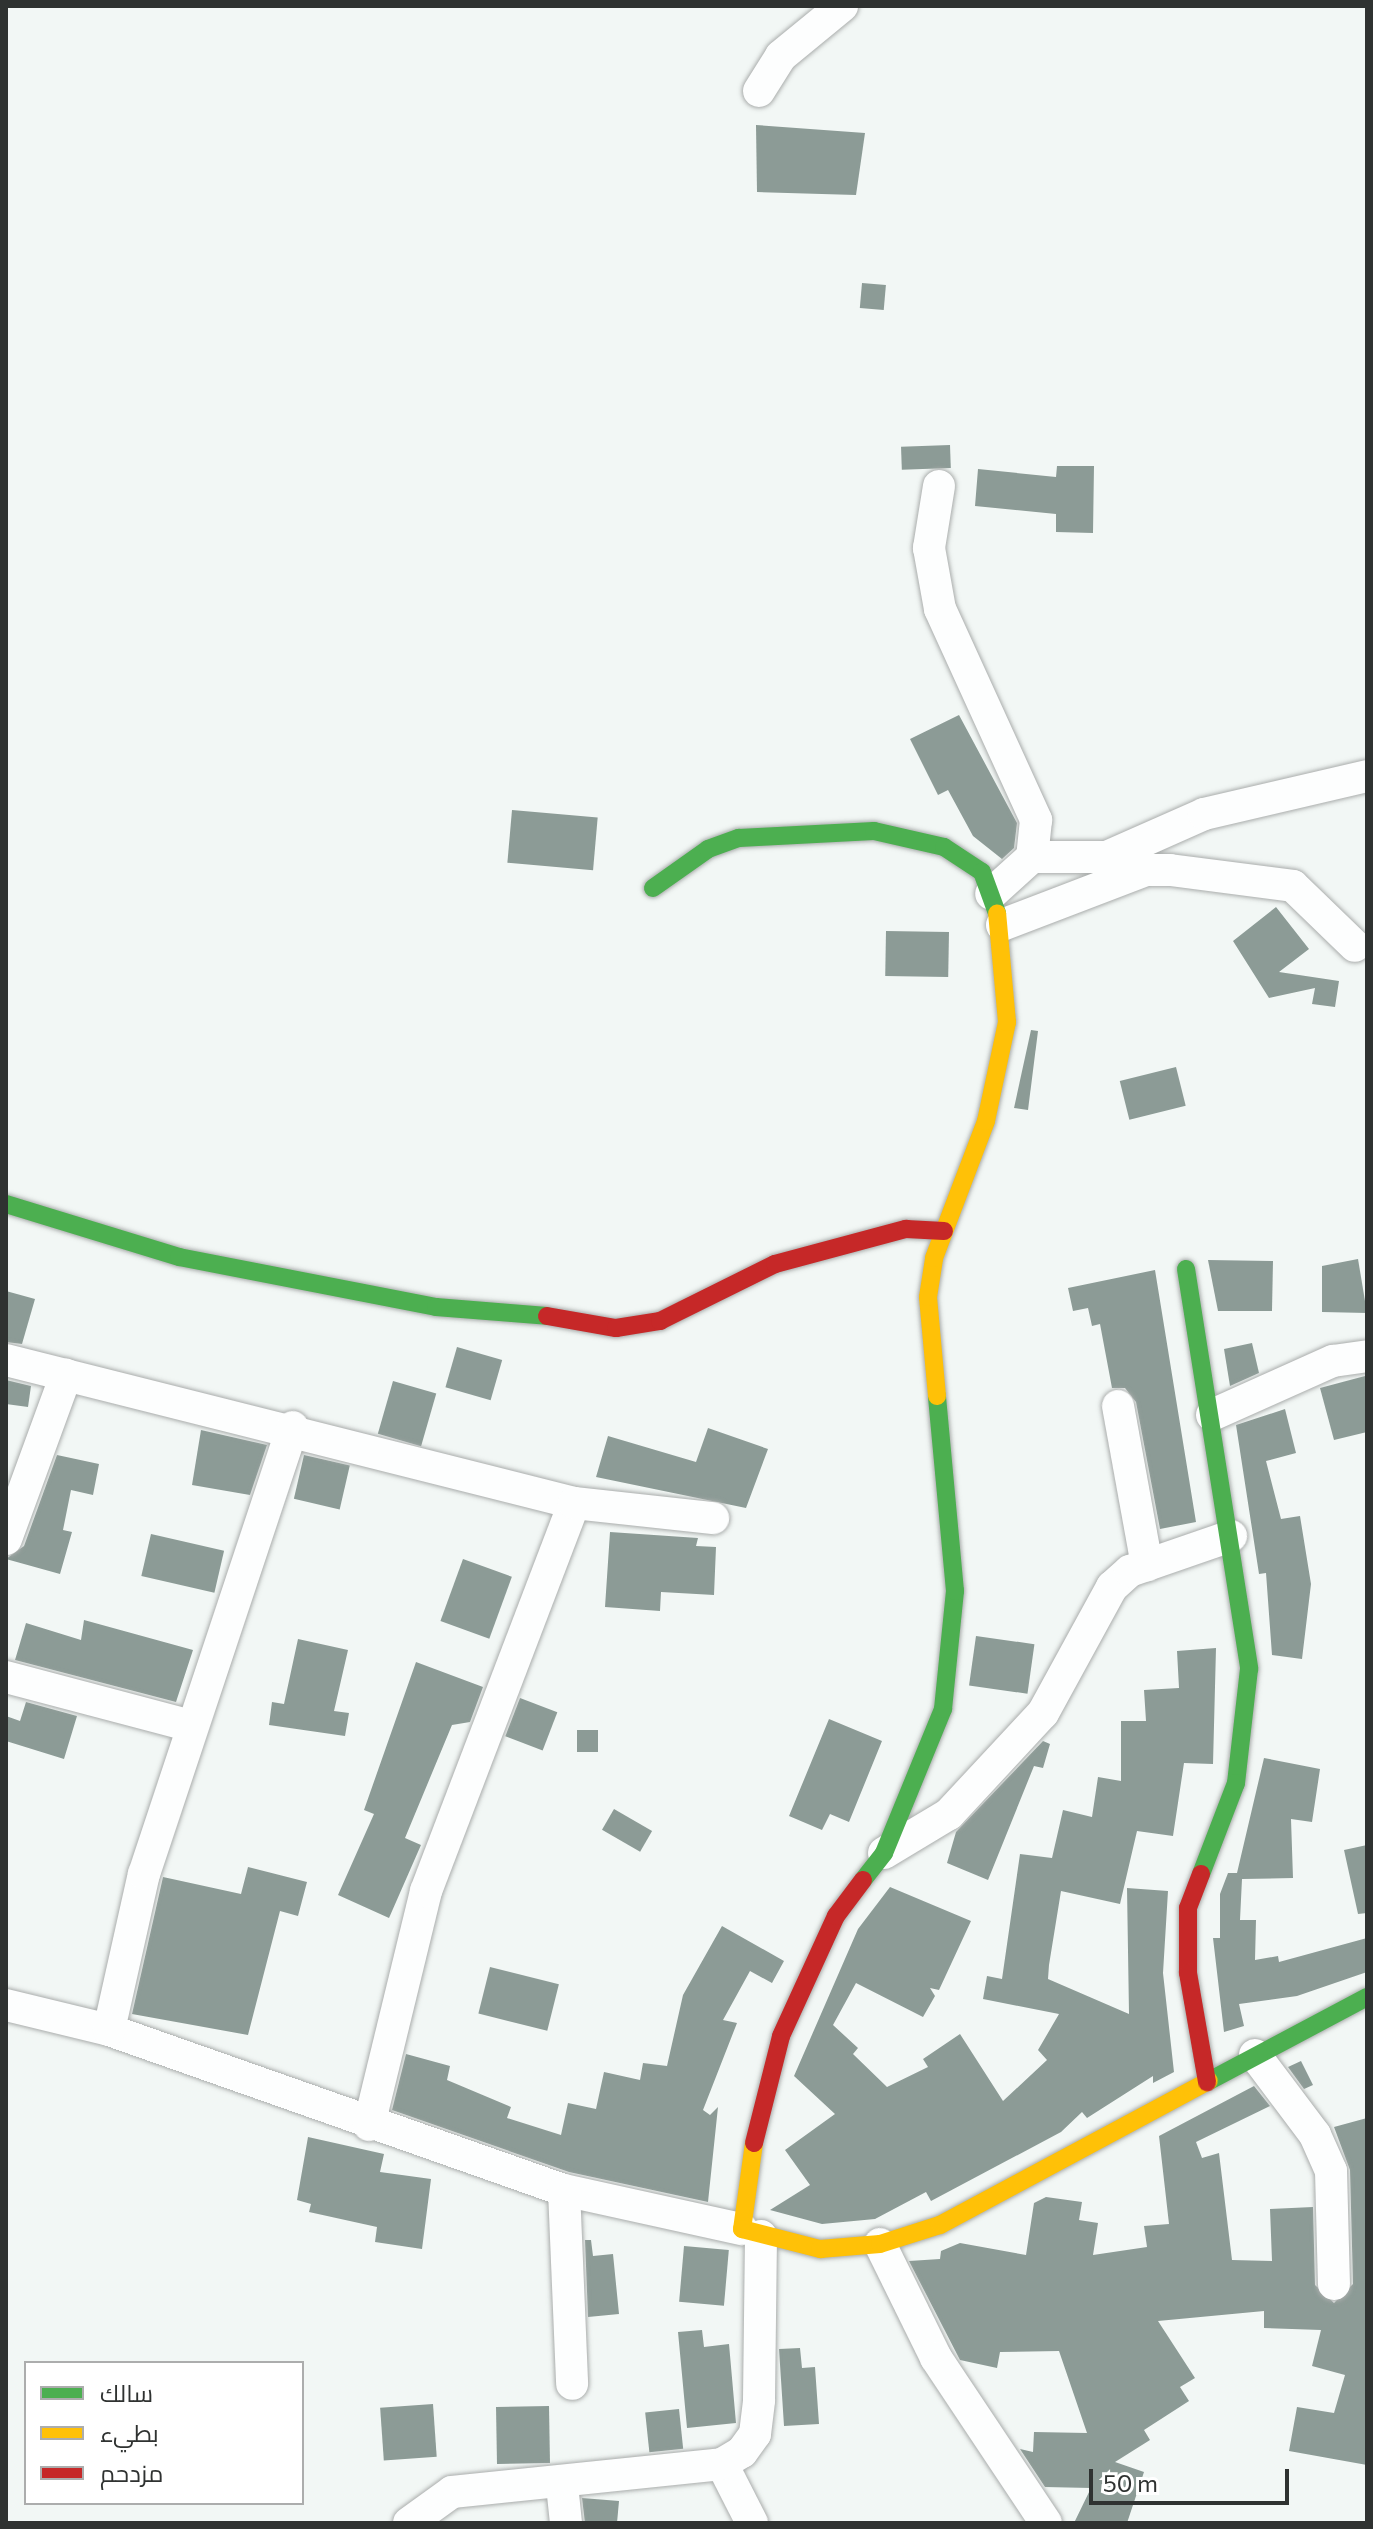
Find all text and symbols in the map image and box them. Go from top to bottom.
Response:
legend [24,2361,304,2505]
text: سالك [100,2378,153,2407]
text: بطيء [100,2418,159,2447]
scale bar [1093,2453,1293,2503]
text: مزدحم [100,2458,163,2487]
text: 50 m [1103,2468,1158,2497]

